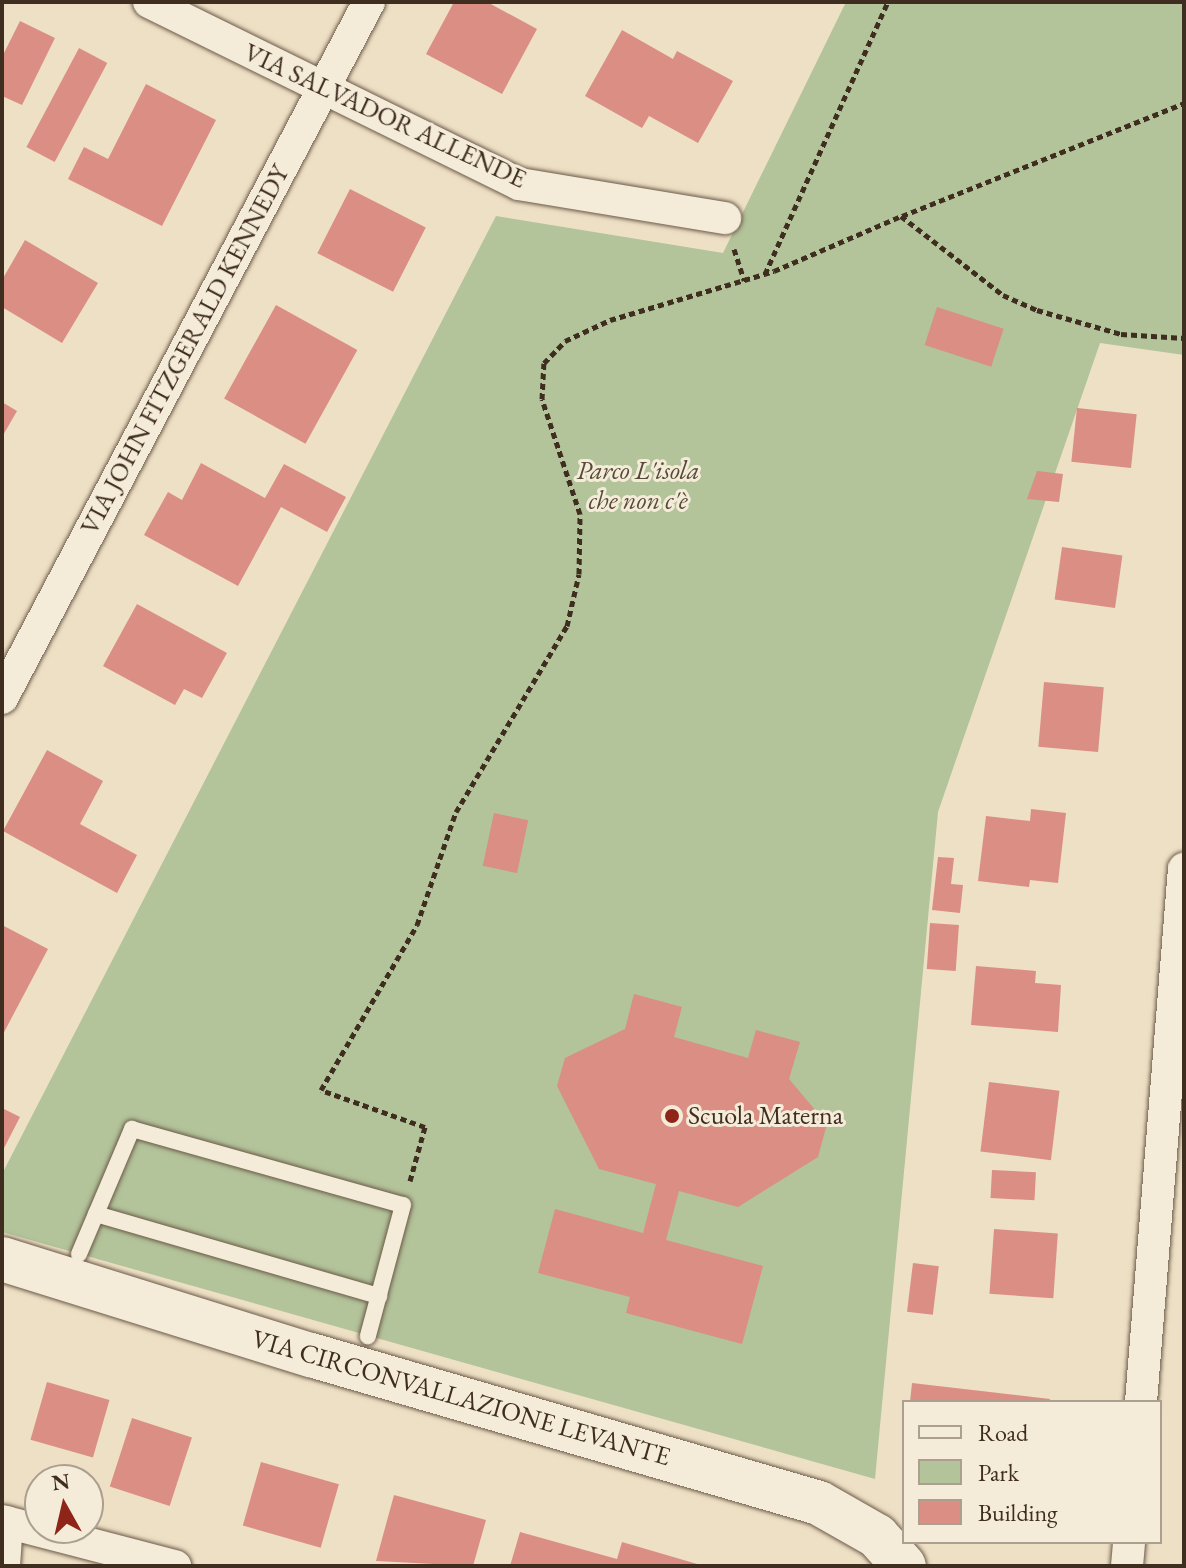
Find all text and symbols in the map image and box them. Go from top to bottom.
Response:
street label: VIA SALVADOR ALLENDE [239,37,531,195]
street label: VIA JOHN FITZGERALD KENNEDY [74,160,296,540]
park label: Parco L'isola che non c'è [576,455,700,516]
place label: Scuola Materna [688,1100,843,1132]
marker: Scuola Materna [663,1107,681,1125]
street label: VIA CIRCONVALLAZIONE LEVANTE [248,1323,674,1473]
legend [902,1400,1162,1544]
text: Road [978,1417,1028,1448]
text: Park [978,1457,1019,1488]
north arrow [24,1464,104,1544]
text: N [50,1466,72,1497]
text: Building [978,1497,1058,1528]

